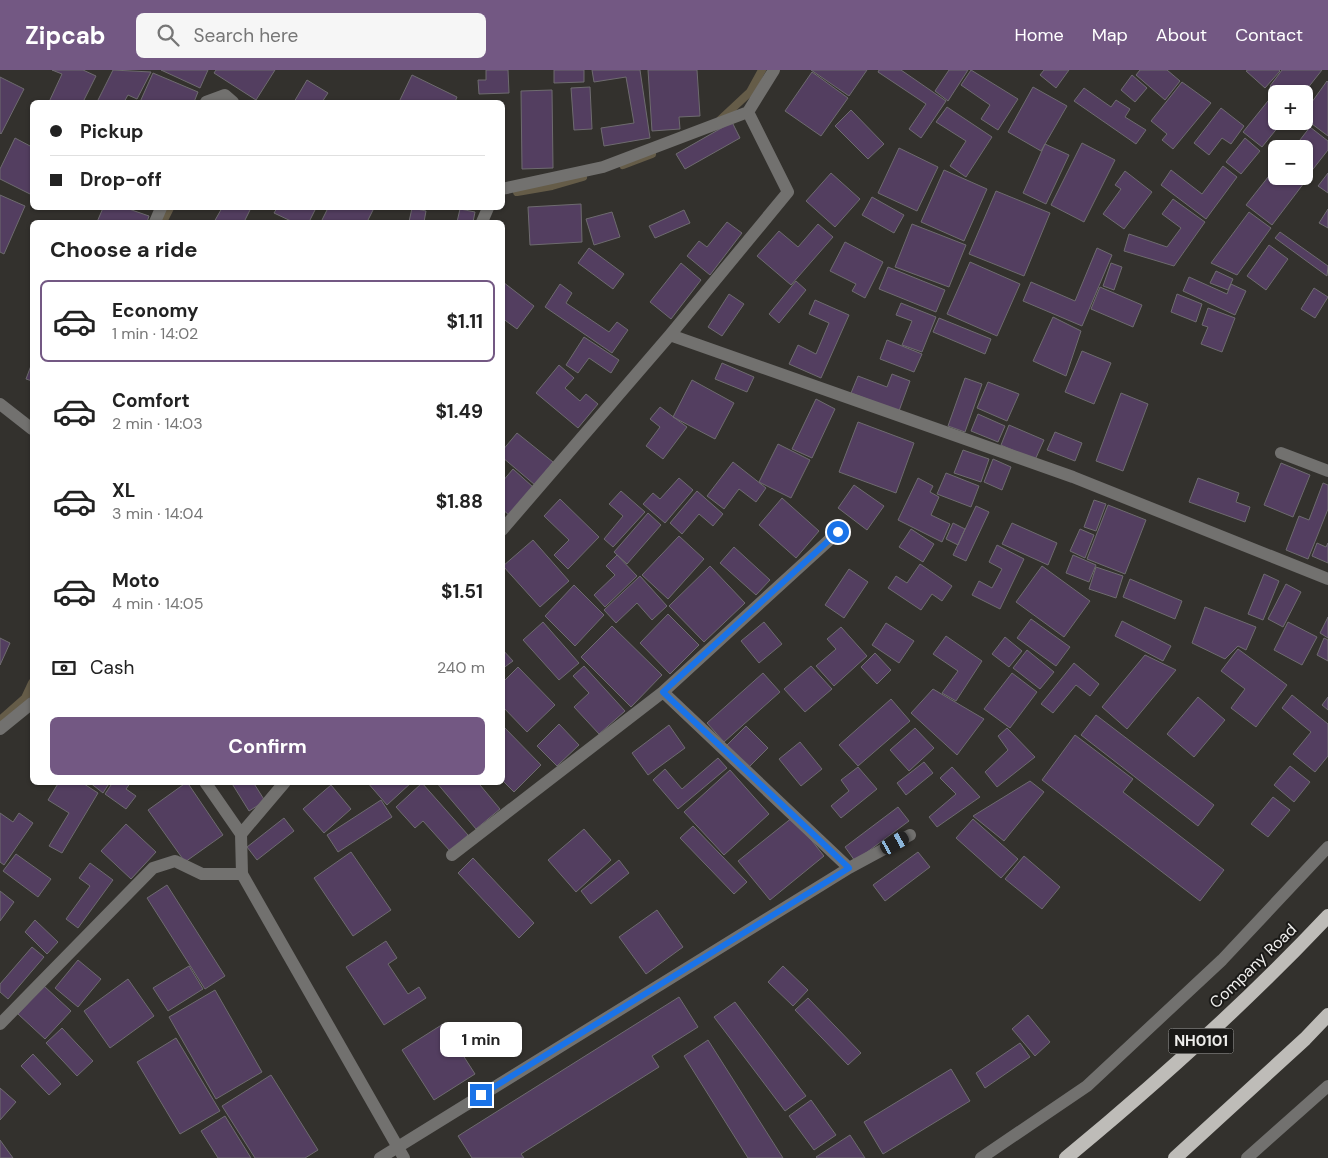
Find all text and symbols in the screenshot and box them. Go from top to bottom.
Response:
search box [136,13,486,58]
text: Zipcab [25,20,106,51]
icon: search [154,21,182,49]
text: Search here [194,23,298,48]
text: Home [1014,23,1064,47]
text: Map [1092,23,1128,47]
text: About [1156,23,1207,47]
text: Contact [1235,23,1303,47]
map controls [1268,85,1313,185]
button: + [1268,85,1313,130]
text: Pickup [80,119,144,144]
button: − [1268,140,1313,185]
text: Drop-off [80,167,162,192]
text: Choose a ride [50,235,198,264]
text: Economy [112,298,199,323]
icon: car [52,299,97,344]
text: $1.11 [447,309,483,334]
text: 1 min · 14:02 [112,323,198,344]
text: Comfort [112,388,190,413]
icon: car [52,389,97,434]
text: $1.49 [435,399,483,424]
text: 2 min · 14:03 [112,413,203,434]
text: XL [112,478,135,503]
icon: car [52,479,97,524]
text: $1.88 [436,489,483,514]
text: 3 min · 14:04 [112,503,203,524]
route start [827,521,849,543]
text: Moto [112,568,160,593]
icon: car [52,569,97,614]
text: $1.51 [441,579,483,604]
text: 4 min · 14:05 [112,593,204,614]
icon: cash [50,654,78,682]
text: Cash [90,655,134,680]
text: 240 m [437,657,485,678]
button: Confirm [50,717,485,775]
car [878,829,911,857]
street label: Company Road [1205,919,1301,1013]
callout: 1 min [440,1022,522,1058]
road number: NH0101 [1168,1028,1234,1054]
text: 1 min [462,1029,500,1050]
route end [470,1084,492,1106]

